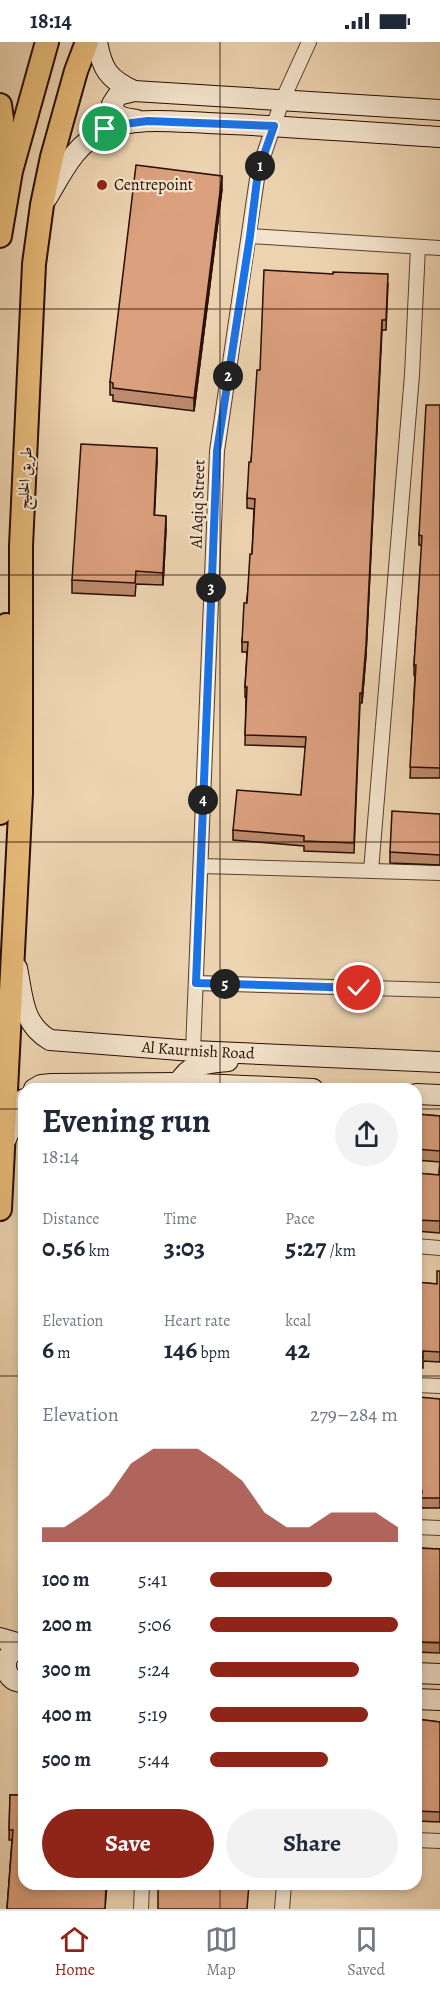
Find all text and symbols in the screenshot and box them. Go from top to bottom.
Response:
text: 18:14 [30,6,72,36]
pin [79,103,130,154]
icon: arrive [88,112,121,145]
pin: 1 [245,151,275,181]
text: 1 [257,155,263,177]
place label: Centrepoint [114,174,193,196]
marker: Centrepoint [95,178,109,192]
pin: 2 [213,361,243,391]
text: 2 [224,365,232,387]
street label: طريق الخليج [12,446,41,510]
street label: Al Aqiq Street [185,459,211,550]
pin: 3 [196,573,226,603]
text: 3 [208,577,214,599]
pin: 4 [188,785,218,815]
text: 4 [199,789,207,811]
pin [333,962,384,1013]
pin: 5 [210,969,240,999]
icon: check [342,971,375,1004]
text: 5 [222,973,228,995]
street label: Al Kaurnish Road [140,1036,255,1065]
text: Evening run [42,1098,211,1143]
button: share [335,1103,398,1166]
text: 18:14 [42,1143,79,1170]
text: Distance [42,1208,99,1230]
text: Time [164,1208,197,1230]
text: Pace [285,1208,315,1230]
text: 0.56 [42,1230,85,1265]
text: 3:03 [164,1230,205,1265]
text: 5:27 [285,1230,326,1265]
text: km [85,1240,110,1262]
text: /km [326,1240,356,1262]
text: Elevation [42,1310,103,1332]
text: Heart rate [164,1310,230,1332]
text: kcal [285,1310,311,1332]
text: 6 [42,1332,54,1367]
text: 146 [164,1332,197,1367]
text: 42 [285,1332,310,1367]
text: m [54,1342,71,1364]
text: bpm [197,1342,230,1364]
text: Elevation [42,1401,119,1428]
text: 279–284 m [310,1401,398,1428]
text: 100 m [42,1566,90,1593]
text: 5:41 [138,1566,167,1593]
text: 200 m [42,1611,92,1638]
text: 5:06 [138,1611,171,1638]
text: 300 m [42,1656,91,1683]
text: 5:24 [138,1656,170,1683]
text: 400 m [42,1701,92,1728]
text: 5:19 [138,1701,167,1728]
text: 500 m [42,1746,91,1773]
text: 5:44 [138,1746,169,1773]
button: Save [42,1809,214,1878]
button: Share [226,1809,398,1878]
tab: Home [55,1923,95,1981]
tab: Map [205,1923,238,1981]
tab: Saved [347,1923,385,1981]

